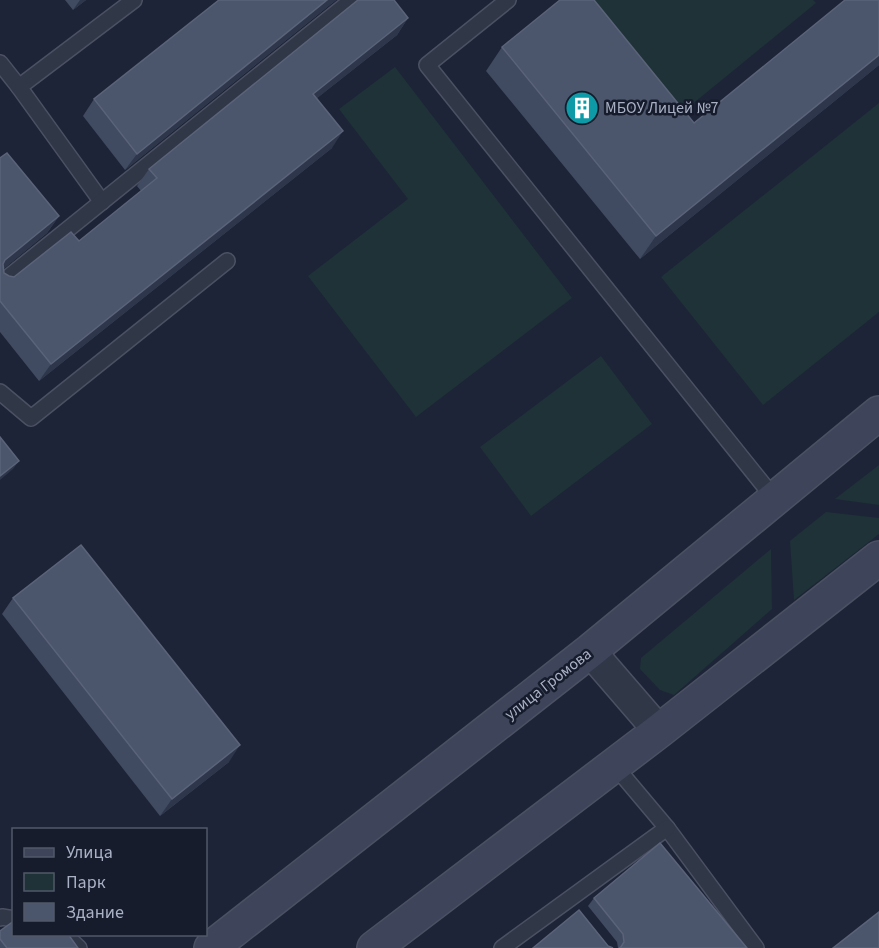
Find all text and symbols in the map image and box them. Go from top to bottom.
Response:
building icon: МБОУ Лицей №7 [564,90,600,126]
place label: МБОУ Лицей №7 [605,97,718,119]
street label: улица Громова [500,643,596,725]
legend [12,828,207,936]
text: Улица [66,840,113,865]
text: Парк [66,870,106,895]
text: Здание [66,900,124,925]

